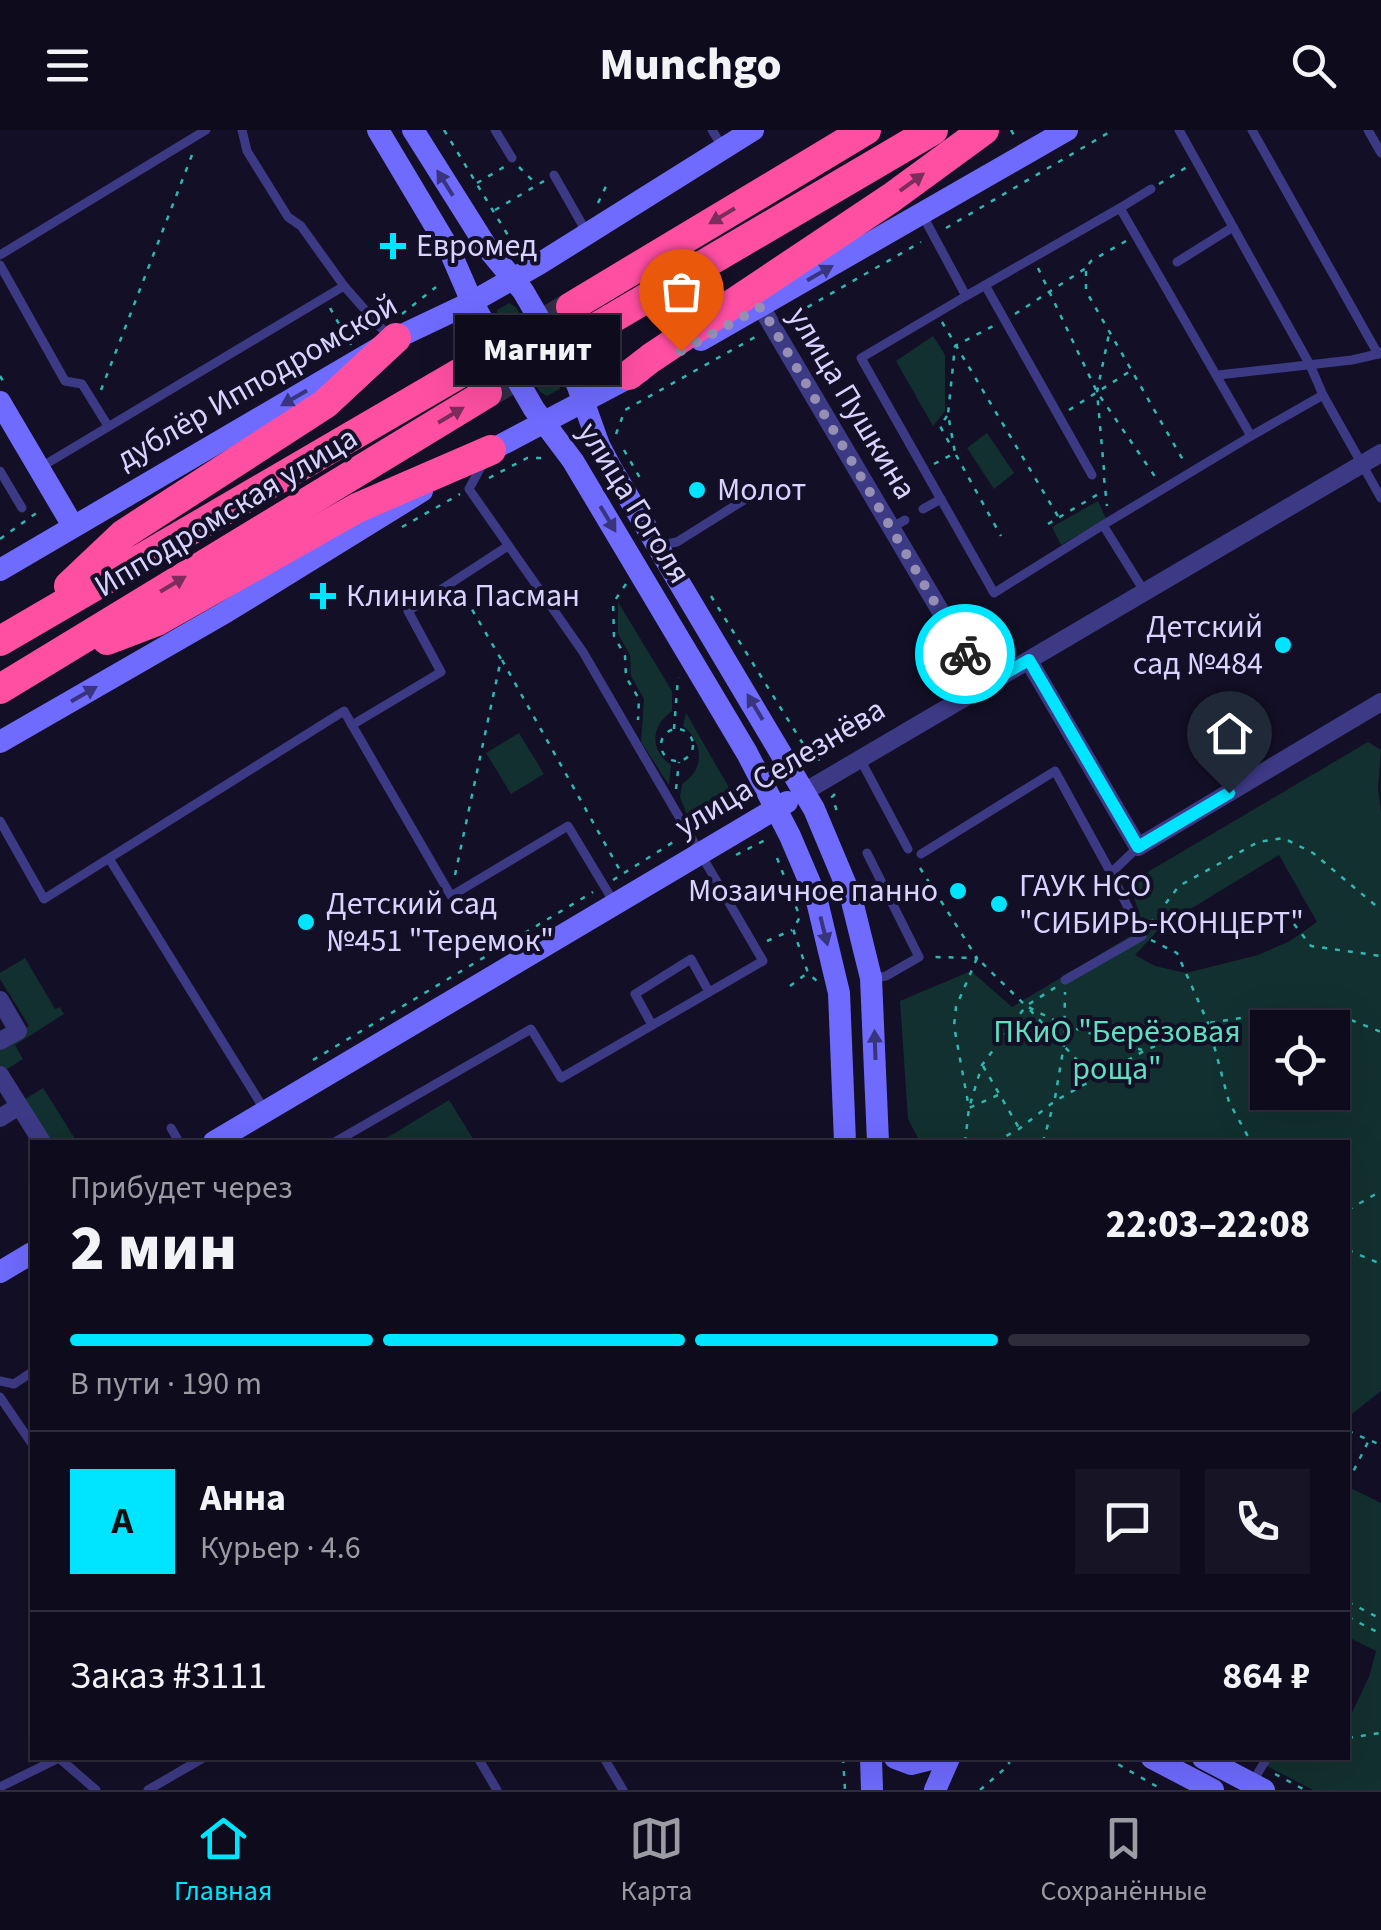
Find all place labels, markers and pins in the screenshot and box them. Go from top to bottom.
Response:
place label: Евромед [416,223,537,269]
marker: Евромед [380,233,406,259]
pin [639,249,724,352]
callout: Магнит [456,316,621,386]
place label: Молот [717,467,806,513]
marker: Молот [686,479,708,501]
place label: Клиника Пасман [346,573,580,619]
marker: Клиника Пасман [310,583,336,609]
place label: Детский сад №484 [1133,604,1263,687]
marker: Детский сад №484 [1272,634,1294,656]
pin [1187,691,1272,794]
place label: ГАУК НСО "СИБИРЬ-КОНЦЕРТ" [1019,863,1304,946]
place label: Мозаичное панно [688,868,938,914]
marker: Мозаичное панно [947,880,969,902]
place label: Детский сад №451 "Теремок" [326,881,554,964]
marker: ГАУК НСО "СИБИРЬ-КОНЦЕРТ" [988,893,1010,915]
marker: Детский сад №451 "Теремок" [295,911,317,933]

